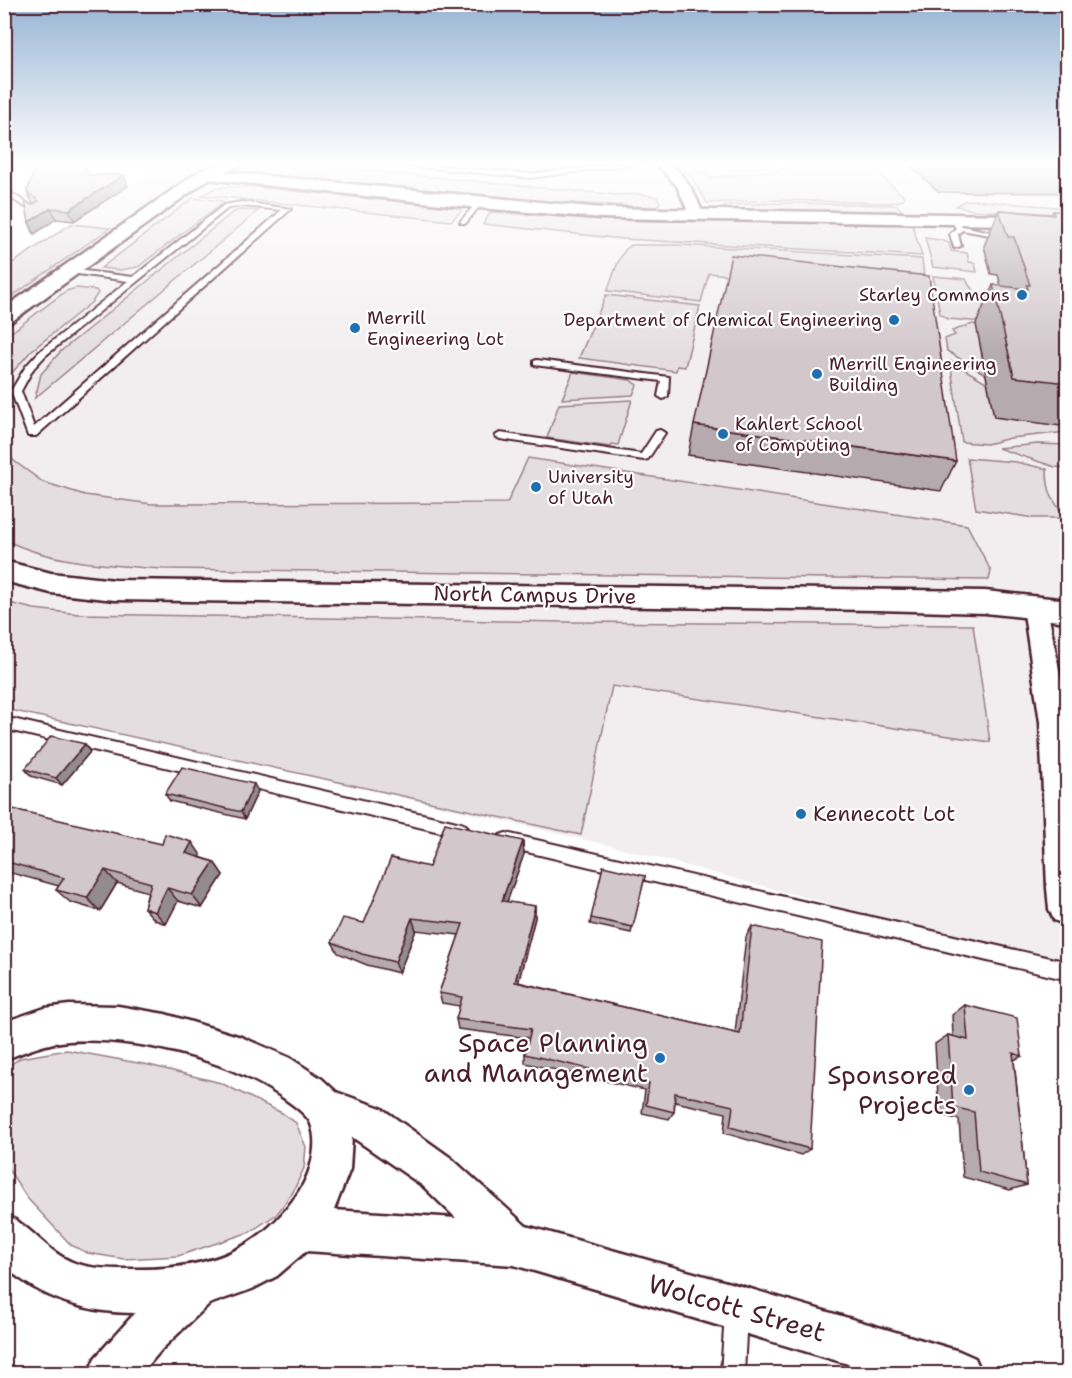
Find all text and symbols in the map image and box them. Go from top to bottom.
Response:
place label: Starley Commons [859,283,1010,307]
marker: Starley Commons [1015,288,1029,302]
place label: Merrill Engineering Lot [367,306,504,351]
place label: Department of Chemical Engineering [564,308,882,332]
marker: Department of Chemical Engineering [887,313,901,327]
marker: Merrill Engineering Lot [348,321,362,335]
place label: Merrill Engineering Building [829,352,997,397]
marker: Merrill Engineering Building [810,367,824,381]
place label: Kahlert School of Computing [735,412,863,457]
marker: Kahlert School of Computing [716,427,730,441]
place label: University of Utah [548,465,634,510]
marker: University of Utah [529,480,543,494]
street label: North Campus Drive [433,579,637,611]
place label: Kennecott Lot [813,800,955,828]
marker: Kennecott Lot [794,807,808,821]
place label: Space Planning and Management [424,1025,648,1090]
marker: Space Planning and Management [653,1051,667,1065]
place label: Sponsored Projects [827,1057,957,1122]
marker: Sponsored Projects [962,1083,976,1097]
street label: Wolcott Street [644,1265,830,1350]

